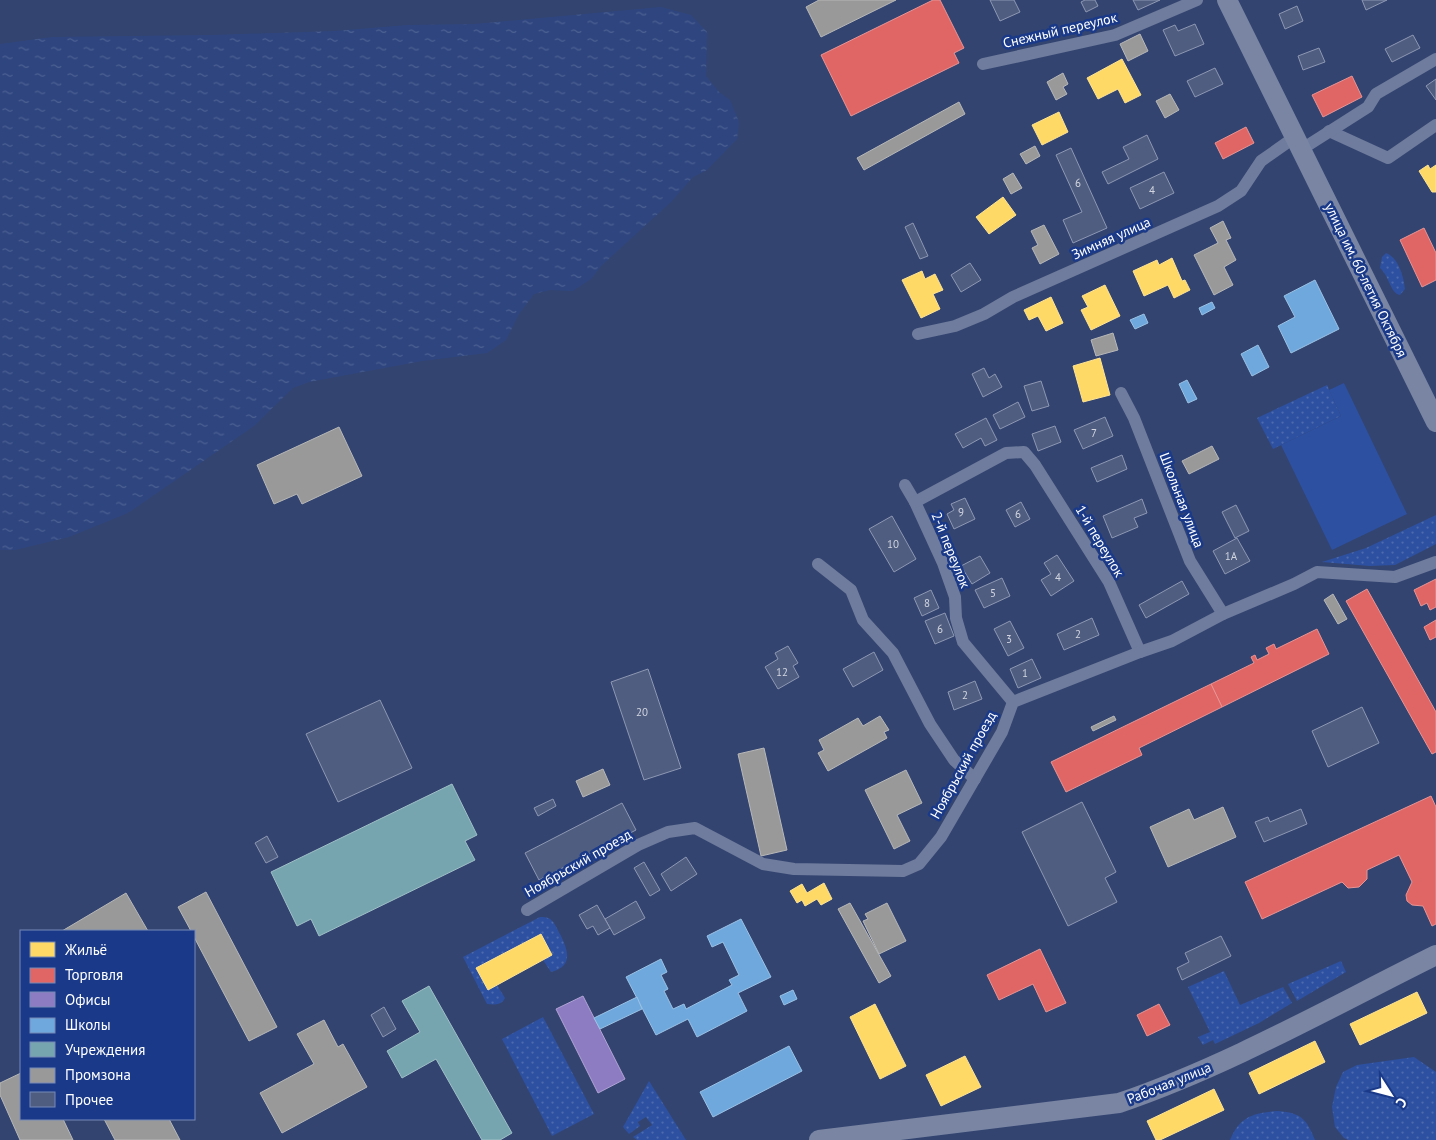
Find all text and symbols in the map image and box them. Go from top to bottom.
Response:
street label: Снежный переулок [1001,8,1119,52]
house number: 6 [1075,176,1081,190]
house number: 4 [1149,183,1155,197]
street label: улица им. 60-летия Октября [1321,200,1411,360]
street label: Зимняя улица [1069,213,1153,263]
house number: 7 [1091,426,1097,440]
street label: Школьная улица [1156,450,1208,550]
street label: 1-й переулок [1072,502,1129,580]
house number: 9 [958,505,964,519]
house number: 6 [1015,507,1021,521]
street label: 2-й переулок [928,509,975,591]
house number: 10 [887,537,899,551]
house number: 1А [1225,549,1238,563]
house number: 4 [1055,570,1061,584]
house number: 5 [990,586,996,600]
house number: 8 [924,596,930,610]
house number: 6 [937,622,943,636]
house number: 2 [1075,627,1081,641]
house number: 3 [1006,632,1012,646]
house number: 12 [776,665,788,679]
house number: 1 [1022,666,1028,680]
house number: 2 [962,688,968,702]
house number: 20 [636,705,648,719]
street label: Ноябрьский проезд [926,708,1000,822]
street label: Ноябрьский проезд [521,825,635,901]
legend [20,930,195,1120]
text: Жильё [64,940,107,959]
text: Торговля [65,965,123,984]
text: Офисы [65,990,110,1009]
text: Школы [65,1015,111,1034]
text: Учреждения [65,1040,145,1059]
street label: Рабочая улица [1124,1058,1214,1108]
text: Промзона [65,1065,131,1084]
north arrow [1366,1070,1416,1120]
text: Прочее [65,1090,113,1109]
text: С [1392,1094,1411,1111]

